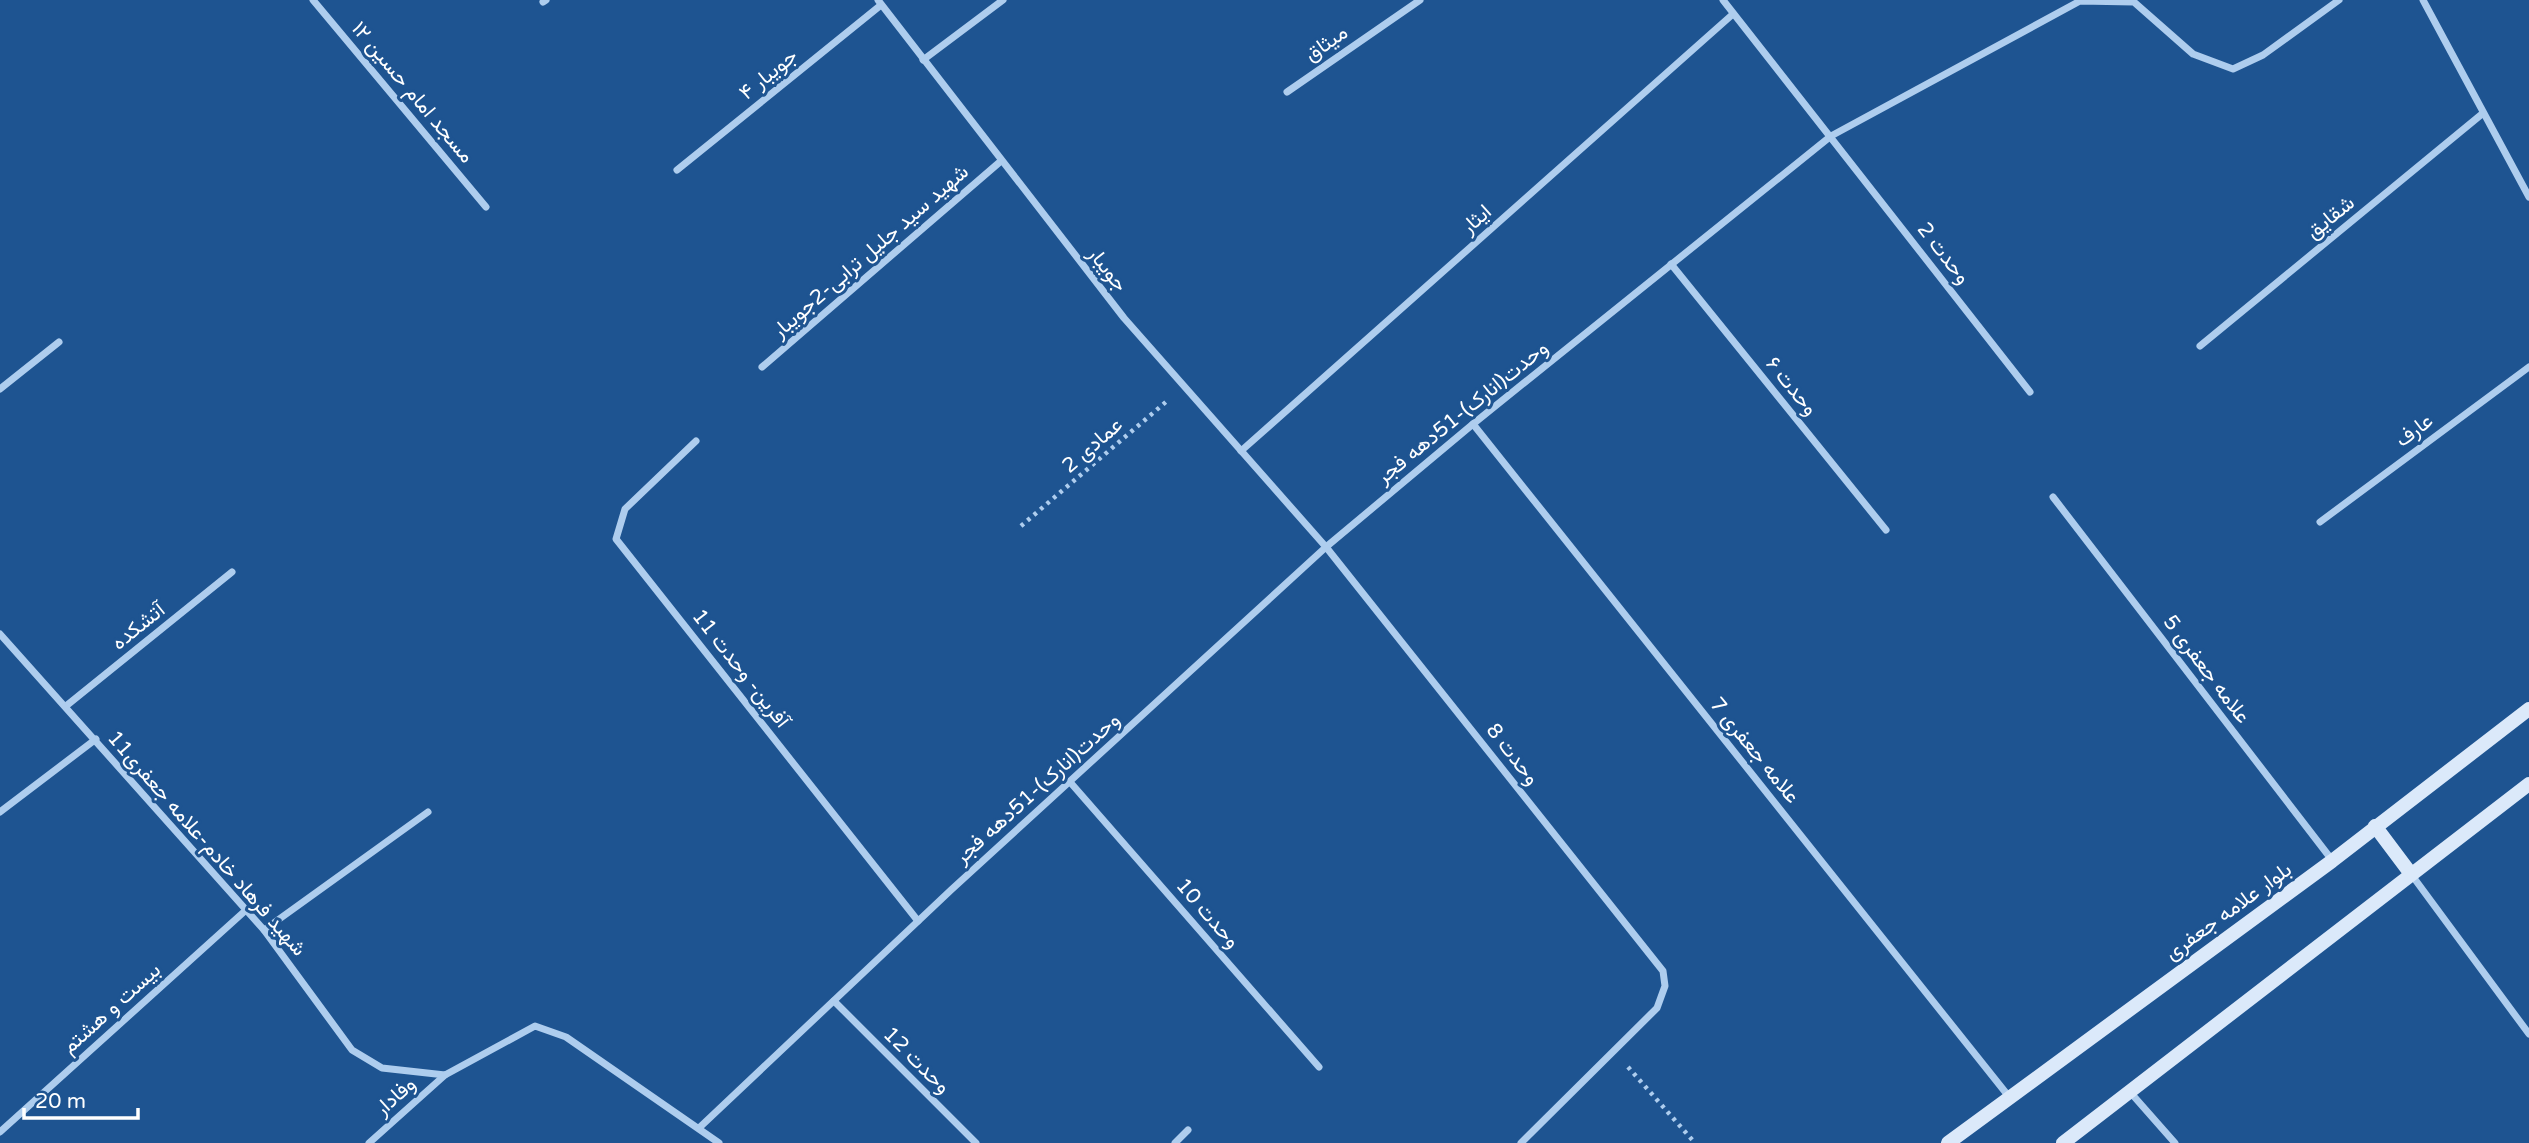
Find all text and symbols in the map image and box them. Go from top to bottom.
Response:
street label: مسجد امام حسین ۱۲ [345,16,479,169]
street label: میثاق [1300,20,1353,67]
street label: جویبار ۴ [734,43,802,105]
street label: شهید سید جلیل ترابی-2جویبار [766,159,974,344]
street label: شقایق [2301,190,2360,244]
street label: ایثار [1455,199,1497,240]
street label: وحدت 2 [1912,217,1975,289]
street label: جویبار [1082,241,1133,297]
street label: وحدت(انارک)-51دهه فجر [1371,335,1553,490]
street label: وحدت ۶ [1760,352,1823,421]
street label: عارف [2391,408,2438,453]
street label: عمادی 2 [1057,412,1128,478]
street label: آتشکده [107,596,172,655]
street label: آفرین- وحدت 11 [686,604,796,734]
street label: علامه جعفری 5 [2158,610,2255,728]
street label: علامه جعفری 7 [1704,692,1805,808]
street label: وحدت(انارک)-51دهه فجر [949,707,1125,870]
street label: وحدت 8 [1481,718,1544,790]
street label: شهید فرهاد خادم-علامه جعفری11 [101,725,311,962]
street label: بلوار علامه جعفری [2160,857,2296,966]
street label: وحدت 10 [1170,873,1245,954]
street label: بیست و هشتم [57,957,167,1060]
street label: وحدت 12 [878,1022,955,1099]
street label: وفادار [369,1072,421,1122]
scale bar [24,1076,138,1120]
text: 20 m [35,1089,86,1114]

